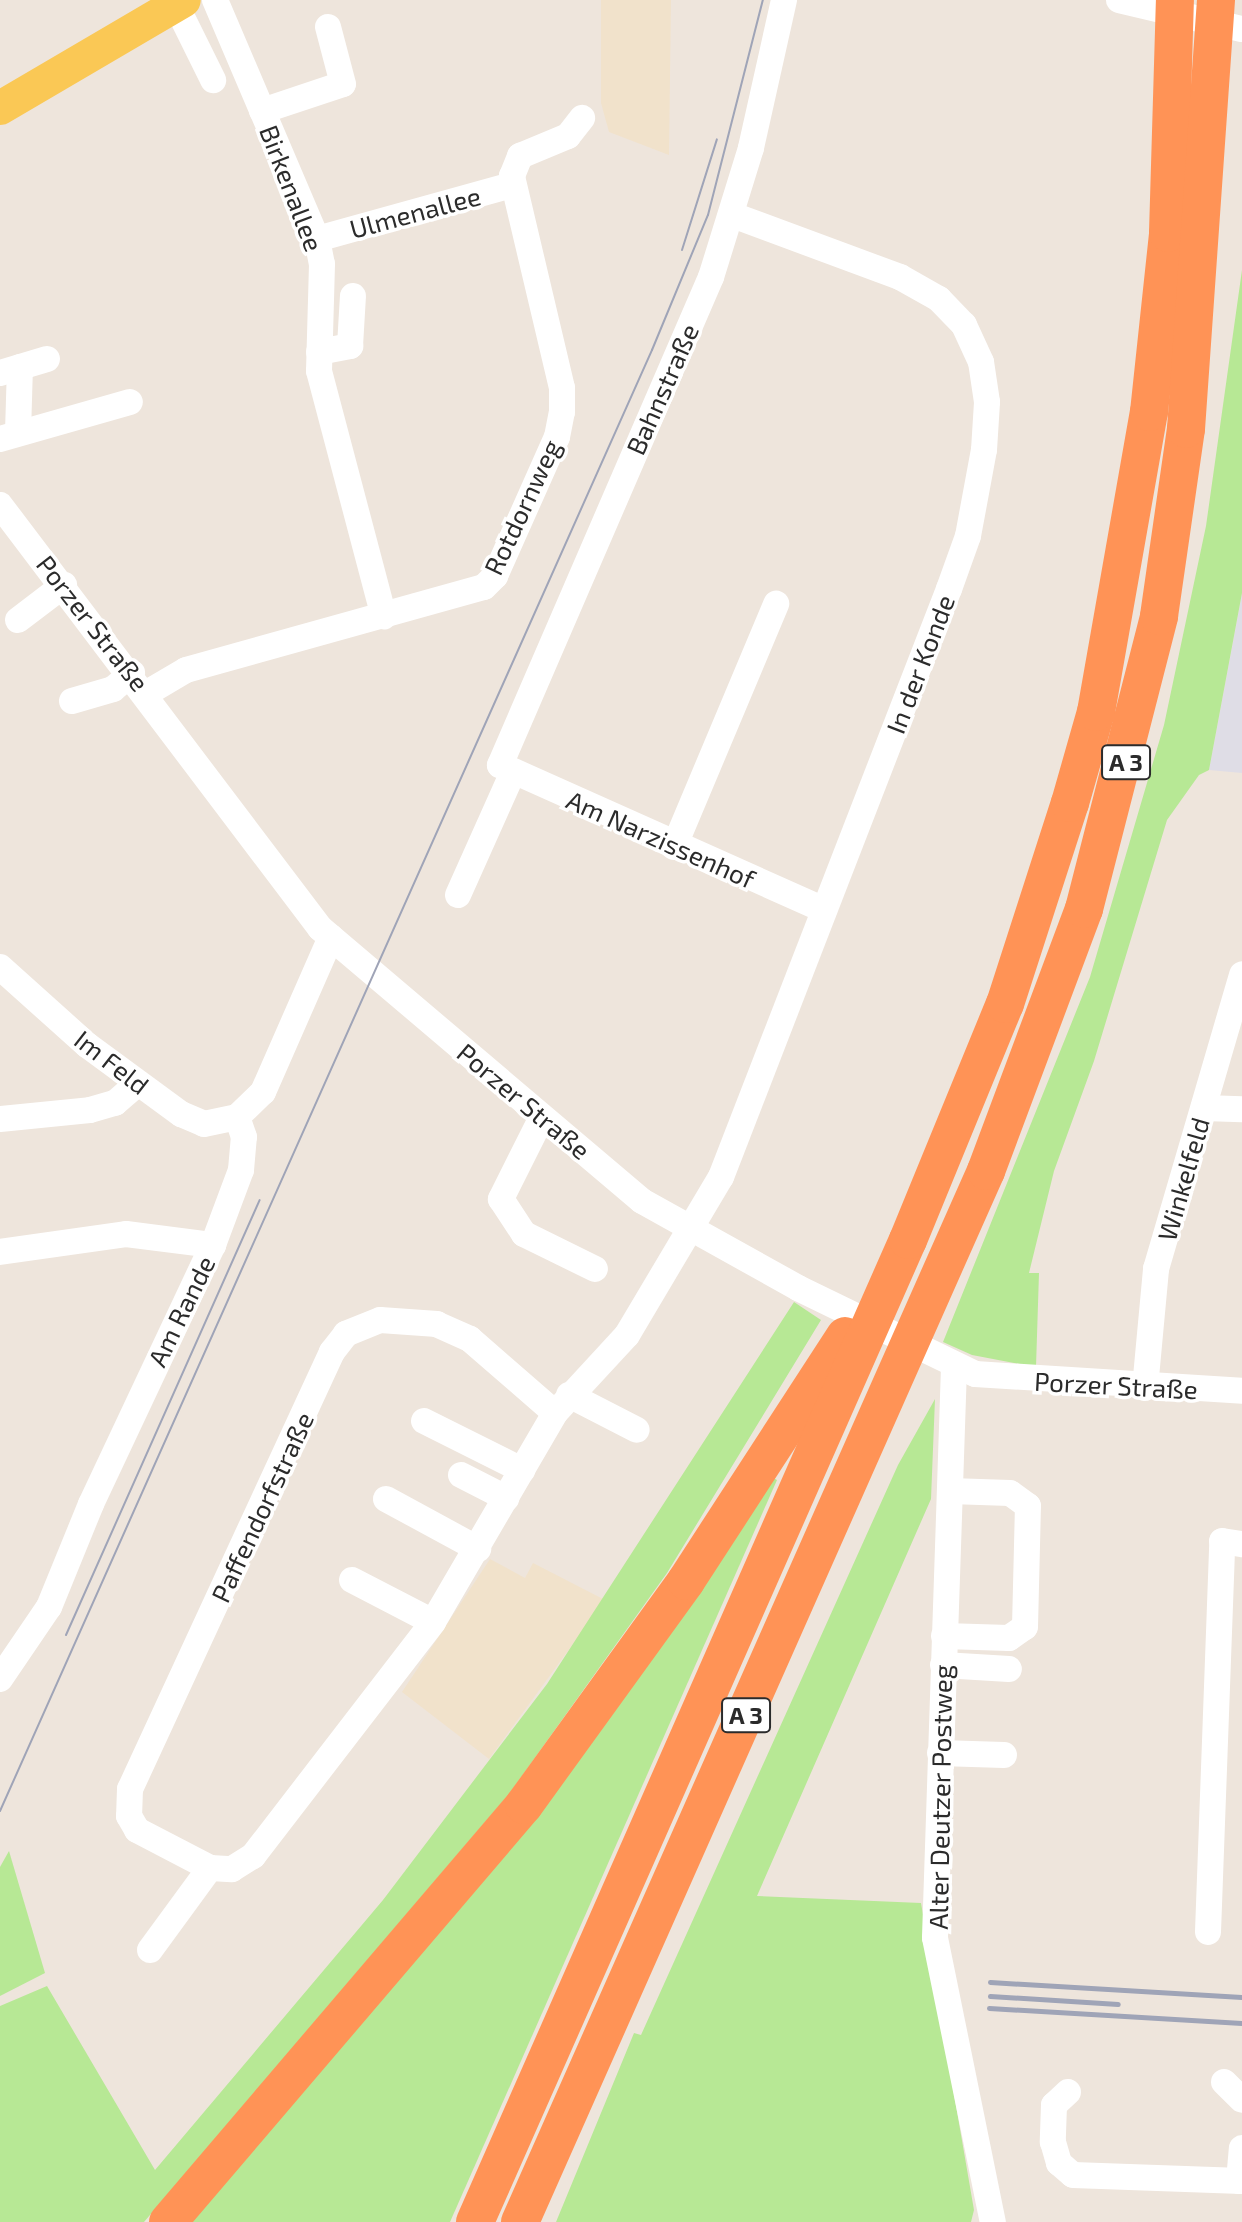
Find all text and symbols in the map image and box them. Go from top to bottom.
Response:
street label: Birkenallee [254,121,330,255]
street label: Ulmenallee [346,180,484,244]
street label: Bahnstraße [619,319,705,459]
street label: Rotdornweg [477,434,567,580]
street label: Porzer Straße [30,549,156,697]
street label: In der Konde [879,590,961,738]
road number: A 3 [1100,742,1152,782]
street label: Am Narzissenhof [562,784,760,894]
street label: Im Feld [69,1023,155,1101]
street label: Porzer Straße [451,1036,597,1166]
street label: Winkelfeld [1151,1114,1215,1244]
street label: Am Rande [141,1251,221,1371]
street label: Porzer Straße [1033,1365,1199,1405]
street label: Paffendorfstraße [204,1407,320,1607]
street label: Alter Deutzer Postweg [922,1664,958,1930]
road number: A 3 [720,1695,772,1735]

